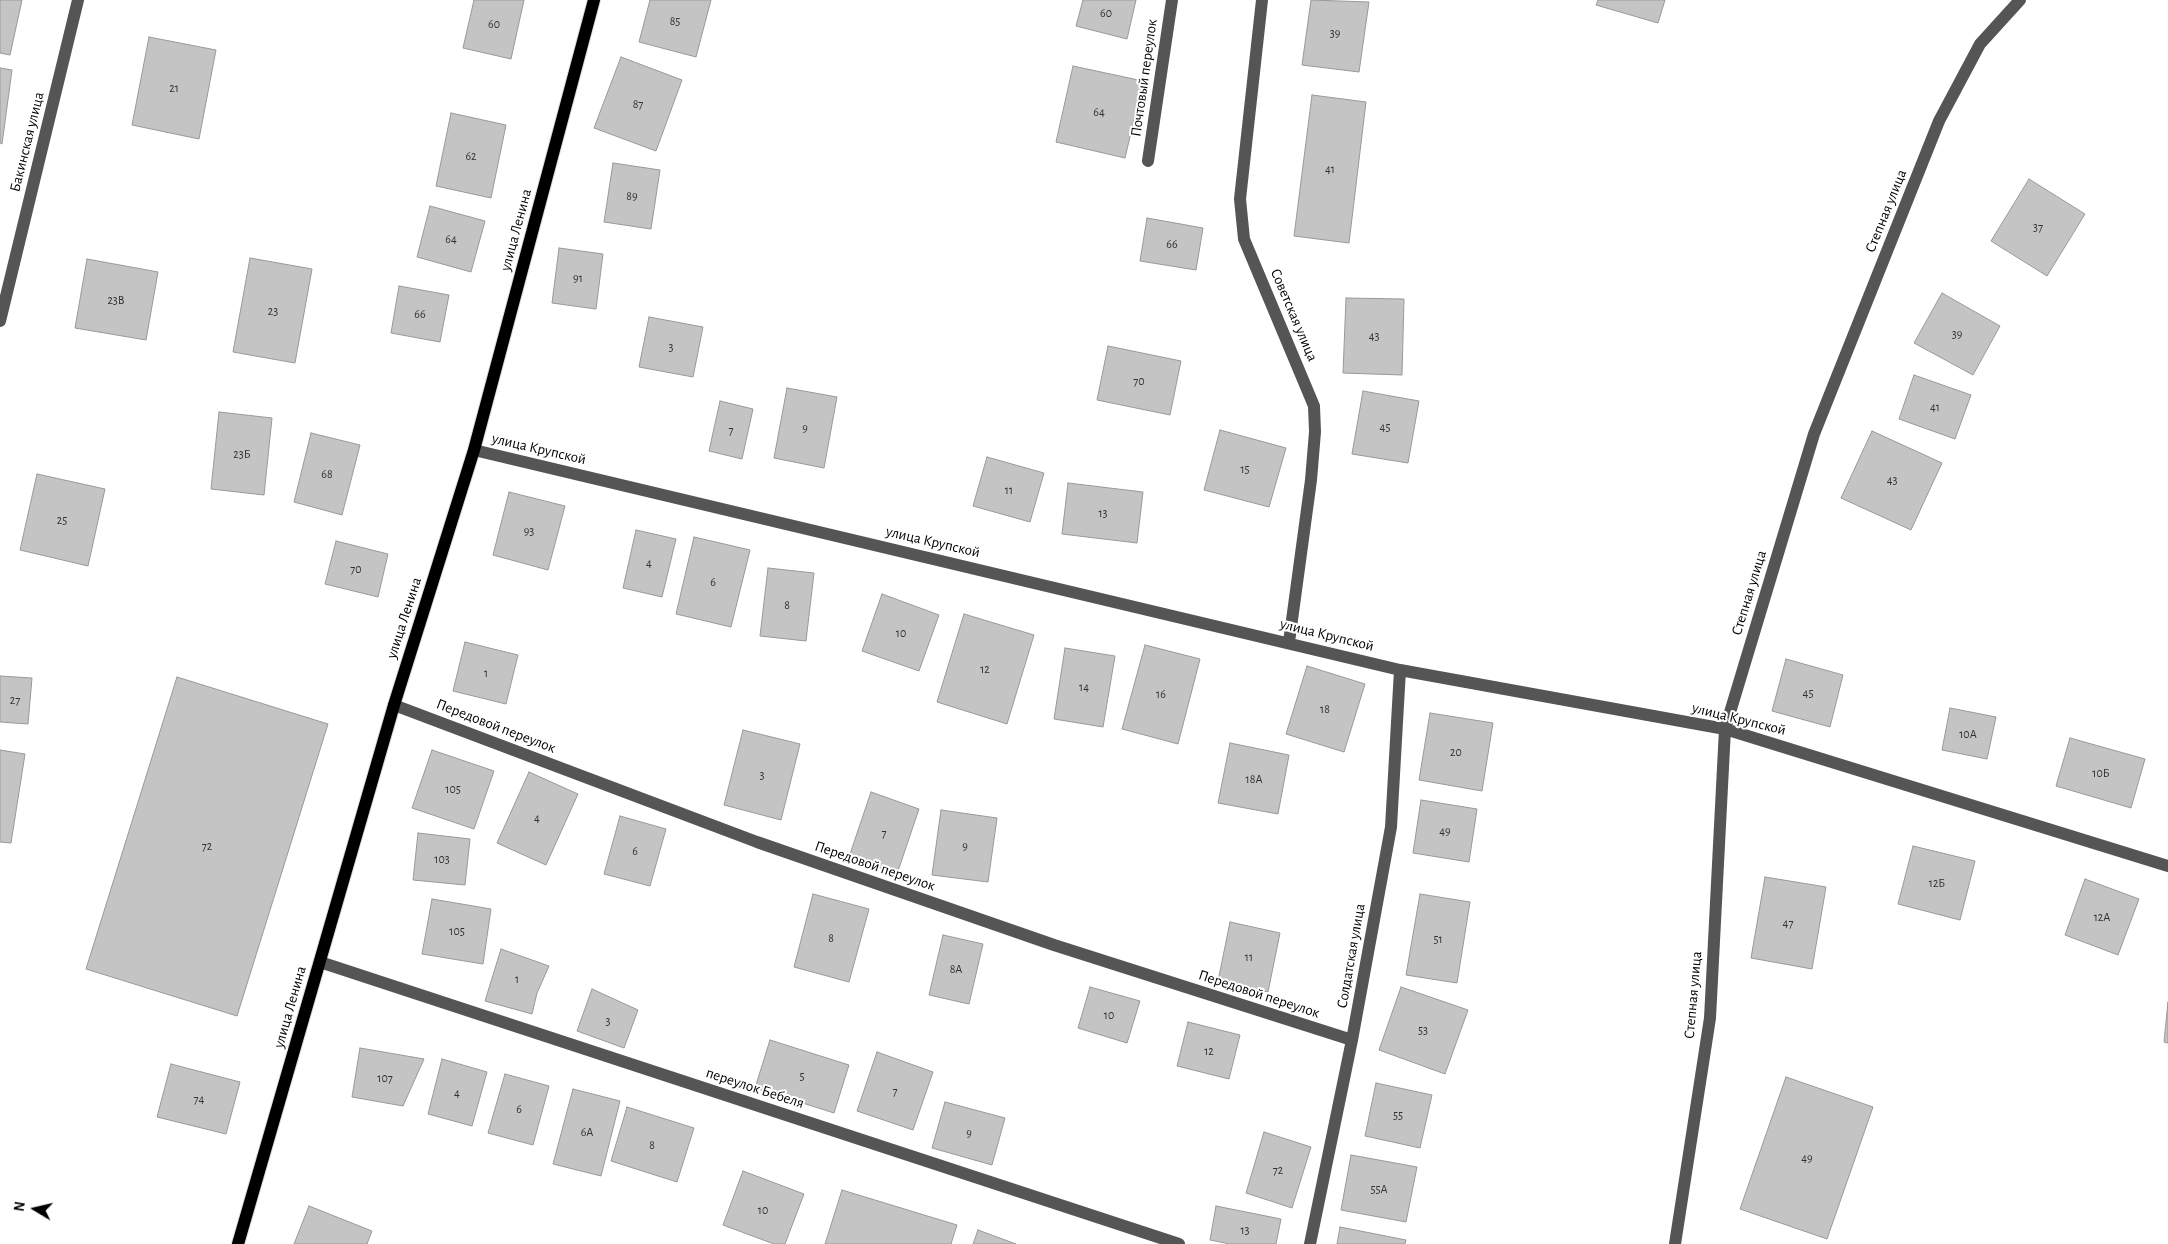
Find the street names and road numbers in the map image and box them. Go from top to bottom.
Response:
street label: Почтовый переулок [1127,18,1161,138]
street label: Бакинская улица [6,90,48,194]
street label: Степная улица [1861,167,1911,255]
street label: улица Ленина [496,187,536,273]
street label: Советская улица [1266,266,1322,364]
street label: улица Крупской [490,429,588,469]
street label: улица Крупской [884,522,982,562]
street label: Степная улица [1728,548,1770,638]
street label: улица Ленина [382,575,426,661]
street label: улица Крупской [1278,615,1376,655]
street label: Передовой переулок [434,695,558,757]
street label: улица Крупской [1690,699,1788,739]
street label: Передовой переулок [812,837,938,895]
street label: Солдатская улица [1333,902,1369,1010]
street label: Степная улица [1680,950,1706,1040]
street label: улица Ленина [270,964,310,1050]
street label: Передовой переулок [1196,966,1322,1022]
street label: переулок Бебеля [703,1064,807,1112]

